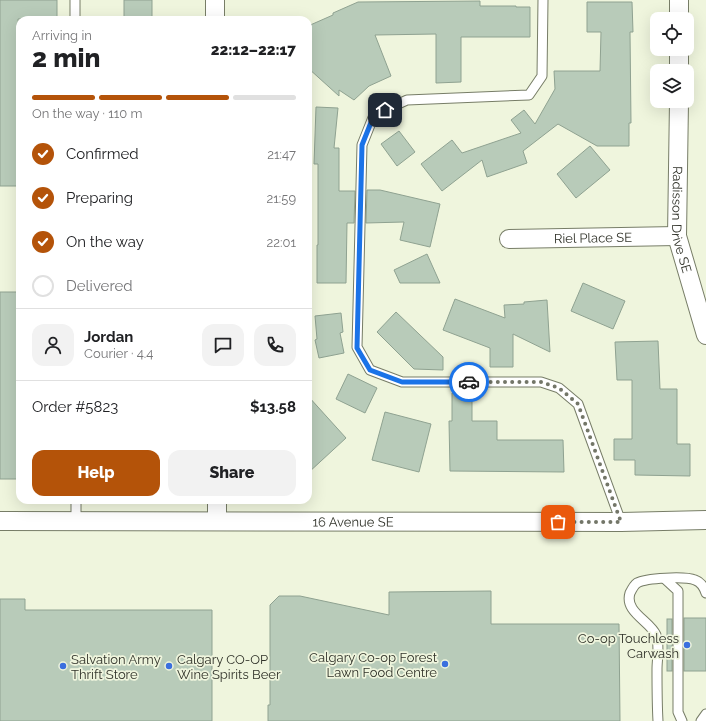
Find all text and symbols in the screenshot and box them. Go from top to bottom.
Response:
map controls [650,12,694,108]
button: locate [650,12,694,56]
text: Arriving in [32,28,92,43]
text: 22:12–22:17 [211,41,296,59]
text: 2 min [32,43,100,73]
button: layers [650,64,694,108]
pin [368,93,402,127]
icon: home [374,99,396,121]
text: On the way · 110 m [32,106,143,121]
icon: check [32,143,54,165]
text: Confirmed [66,145,139,163]
text: 21:47 [267,147,296,162]
street label: Radisson Drive SE [669,166,694,275]
icon: check [32,187,54,209]
text: Preparing [66,189,133,207]
text: 21:59 [267,191,296,206]
street label: Riel Place SE [554,230,632,246]
icon: check [32,231,54,253]
text: On the way [66,233,144,251]
text: 22:01 [266,235,296,250]
text: Delivered [66,277,133,295]
button: person [32,324,74,366]
button: chat [202,324,244,366]
button: phone [254,324,296,366]
text: Jordan [84,328,133,346]
text: Courier · 4.4 [84,346,153,361]
courier [449,362,489,402]
icon: car [458,371,480,393]
text: Order #5823 [32,398,118,416]
text: $13.58 [250,398,296,416]
button: Help [32,450,160,496]
button: Share [168,450,296,496]
pin [541,505,575,539]
icon: bag [547,511,569,533]
street label: 16 Avenue SE [312,515,394,530]
place label: Co-op Touchless Carwash [578,631,679,661]
marker: Co-op Touchless Carwash [682,640,692,650]
place label: Calgary Co-op Forest Lawn Food Centre [309,650,438,680]
place label: Salvation Army Thrift Store [71,652,161,682]
place label: Calgary CO-OP Wine Spirits Beer [177,652,281,682]
marker: Calgary Co-op Forest Lawn Food Centre [440,659,450,669]
marker: Salvation Army Thrift Store [58,661,68,671]
marker: Calgary CO-OP Wine Spirits Beer [164,661,174,671]

